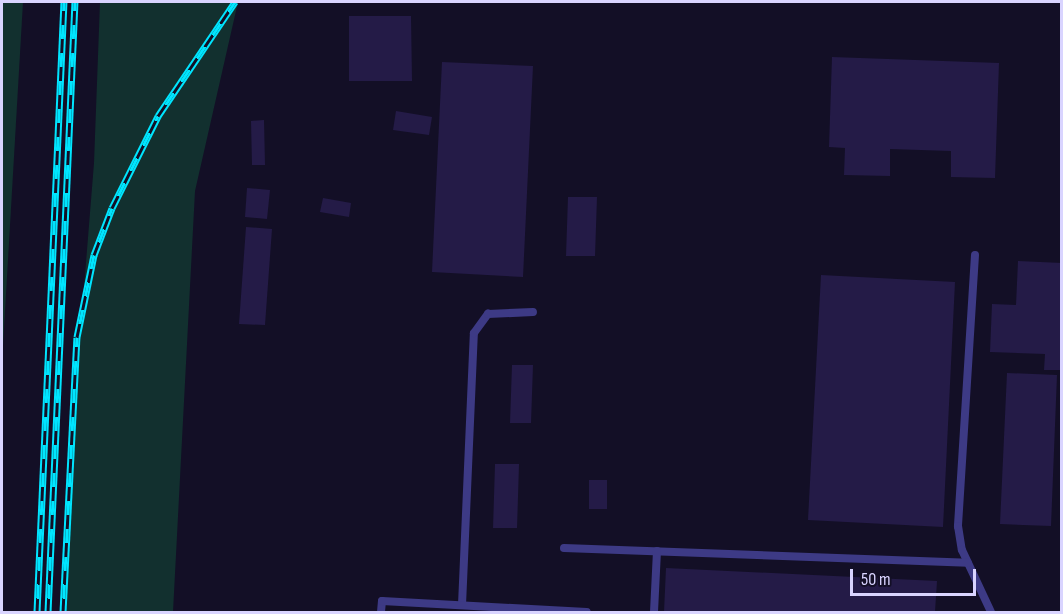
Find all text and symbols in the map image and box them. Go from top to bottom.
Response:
scale bar [853,557,979,595]
text: 50 m [861,569,891,590]

